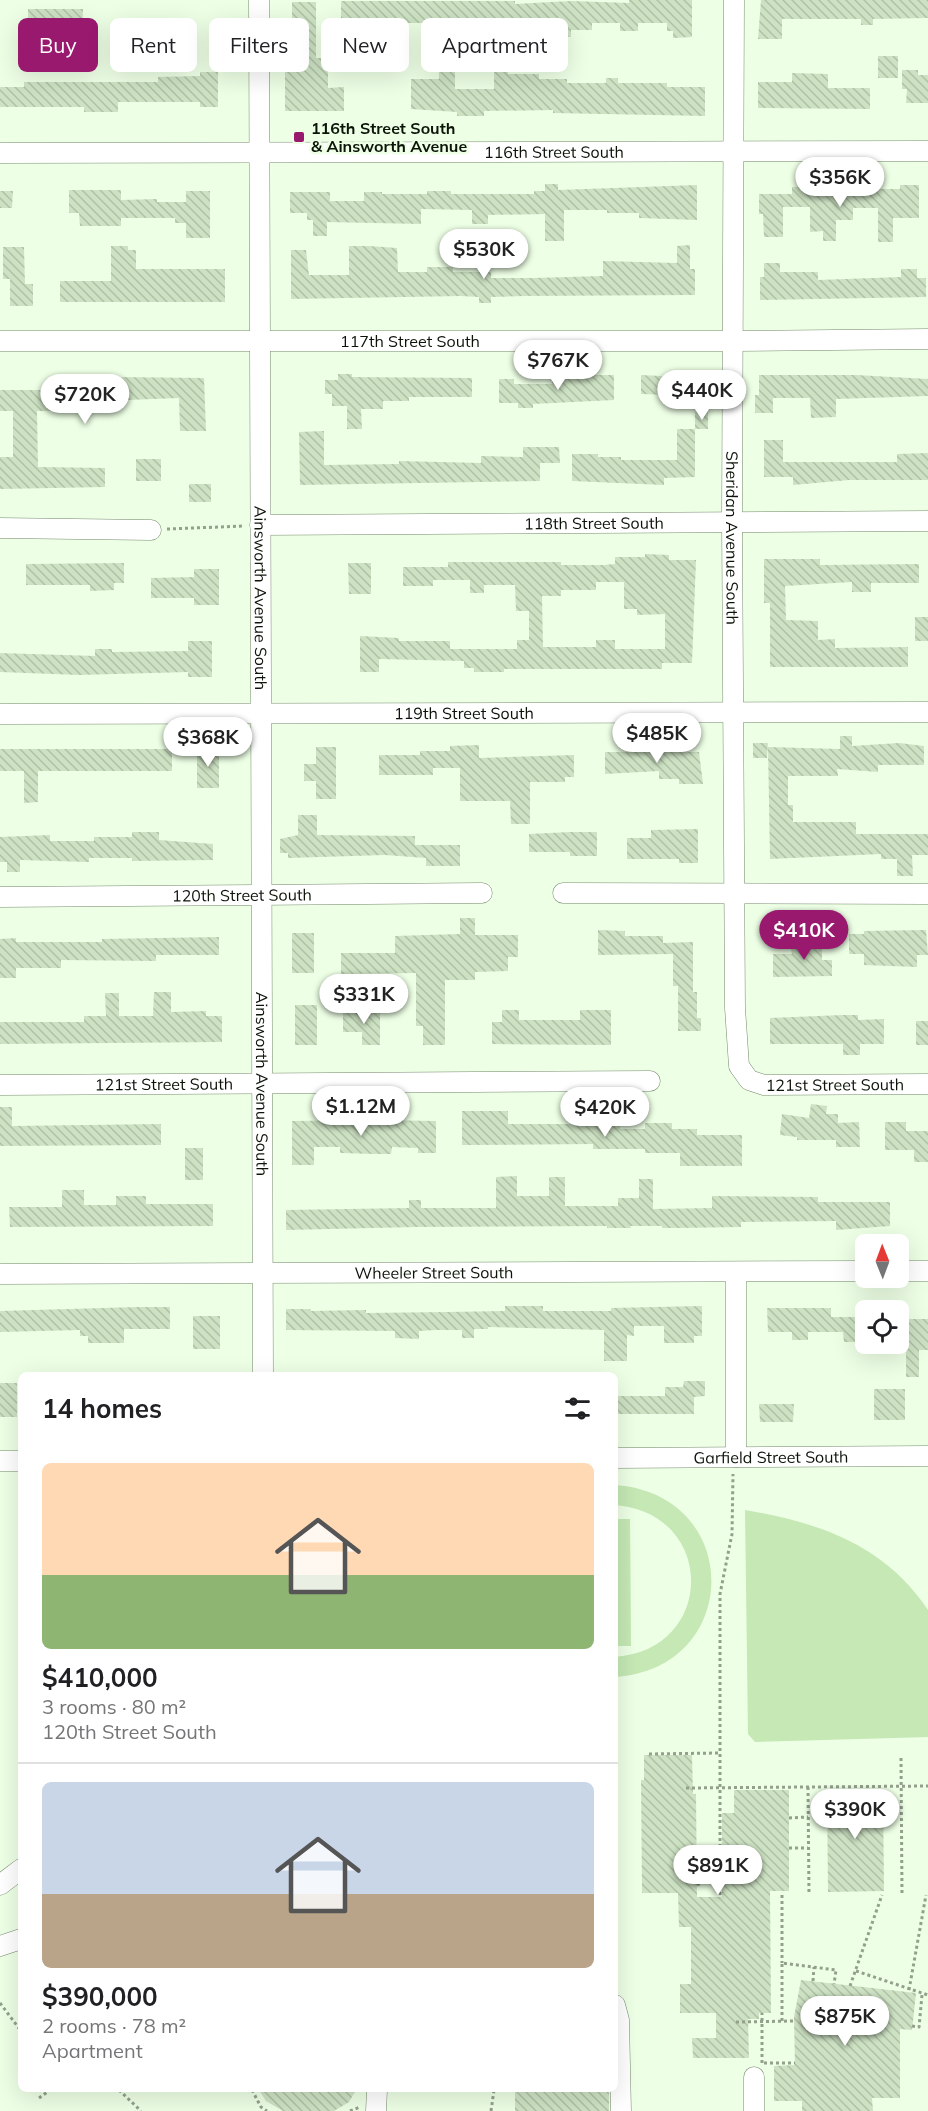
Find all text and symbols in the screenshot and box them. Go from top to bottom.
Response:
chip: Buy [18,18,98,72]
chip: Rent [110,18,197,72]
chip: Filters [209,18,309,72]
chip: New [321,18,409,72]
chip: Apartment [421,18,568,72]
place label: 116th Street South & Ainsworth Avenue [311,118,467,156]
marker: 116th Street South & Ainsworth Avenue [292,130,306,144]
street label: 116th Street South [484,142,624,162]
pin: $356K [798,157,882,208]
text: $356K [809,164,871,189]
pin: $530K [442,229,526,280]
text: $530K [453,236,515,261]
street label: 117th Street South [340,331,480,351]
pin: $767K [516,340,600,391]
text: $767K [527,347,589,372]
pin: $440K [660,370,744,421]
pin: $720K [43,374,127,425]
text: $440K [671,377,733,402]
text: $720K [54,381,116,406]
street label: Sheridan Avenue South [722,451,743,625]
street label: Ainsworth Avenue South [250,506,271,690]
street label: 118th Street South [524,513,664,533]
street label: 119th Street South [394,703,534,723]
pin: $485K [615,713,699,764]
pin: $368K [166,717,250,768]
text: $485K [626,720,688,745]
text: $368K [177,724,239,749]
street label: 120th Street South [172,884,312,906]
pin: $410K [762,910,846,961]
text: $410K [773,917,835,942]
pin: $331K [322,974,406,1025]
text: $331K [333,981,395,1006]
street label: Ainsworth Avenue South [252,992,272,1176]
street label: 121st Street South [95,1074,233,1094]
street label: 121st Street South [766,1074,904,1095]
pin: $1.12M [312,1086,410,1137]
pin: $420K [563,1087,647,1138]
text: $1.12M [326,1093,396,1118]
text: $420K [574,1094,636,1119]
north arrow [855,1234,909,1288]
map controls [855,1234,909,1354]
street label: Wheeler Street South [354,1262,514,1283]
button: locate [855,1300,909,1354]
text: 14 homes [42,1392,162,1425]
icon: filters [561,1392,594,1425]
street label: Garfield Street South [693,1447,849,1467]
icon: home [264,1502,372,1610]
text: $410,000 [42,1661,158,1694]
text: 3 rooms · 80 m² [42,1694,186,1719]
text: 120th Street South [42,1719,217,1744]
pin: $390K [813,1789,897,1840]
text: $390K [824,1796,886,1821]
icon: home [264,1821,372,1929]
pin: $891K [676,1845,760,1896]
text: $891K [687,1852,749,1877]
text: $390,000 [42,1980,158,2013]
pin: $875K [803,1996,887,2047]
text: $875K [814,2003,876,2028]
text: 2 rooms · 78 m² [42,2013,186,2038]
text: Apartment [42,2038,143,2063]

